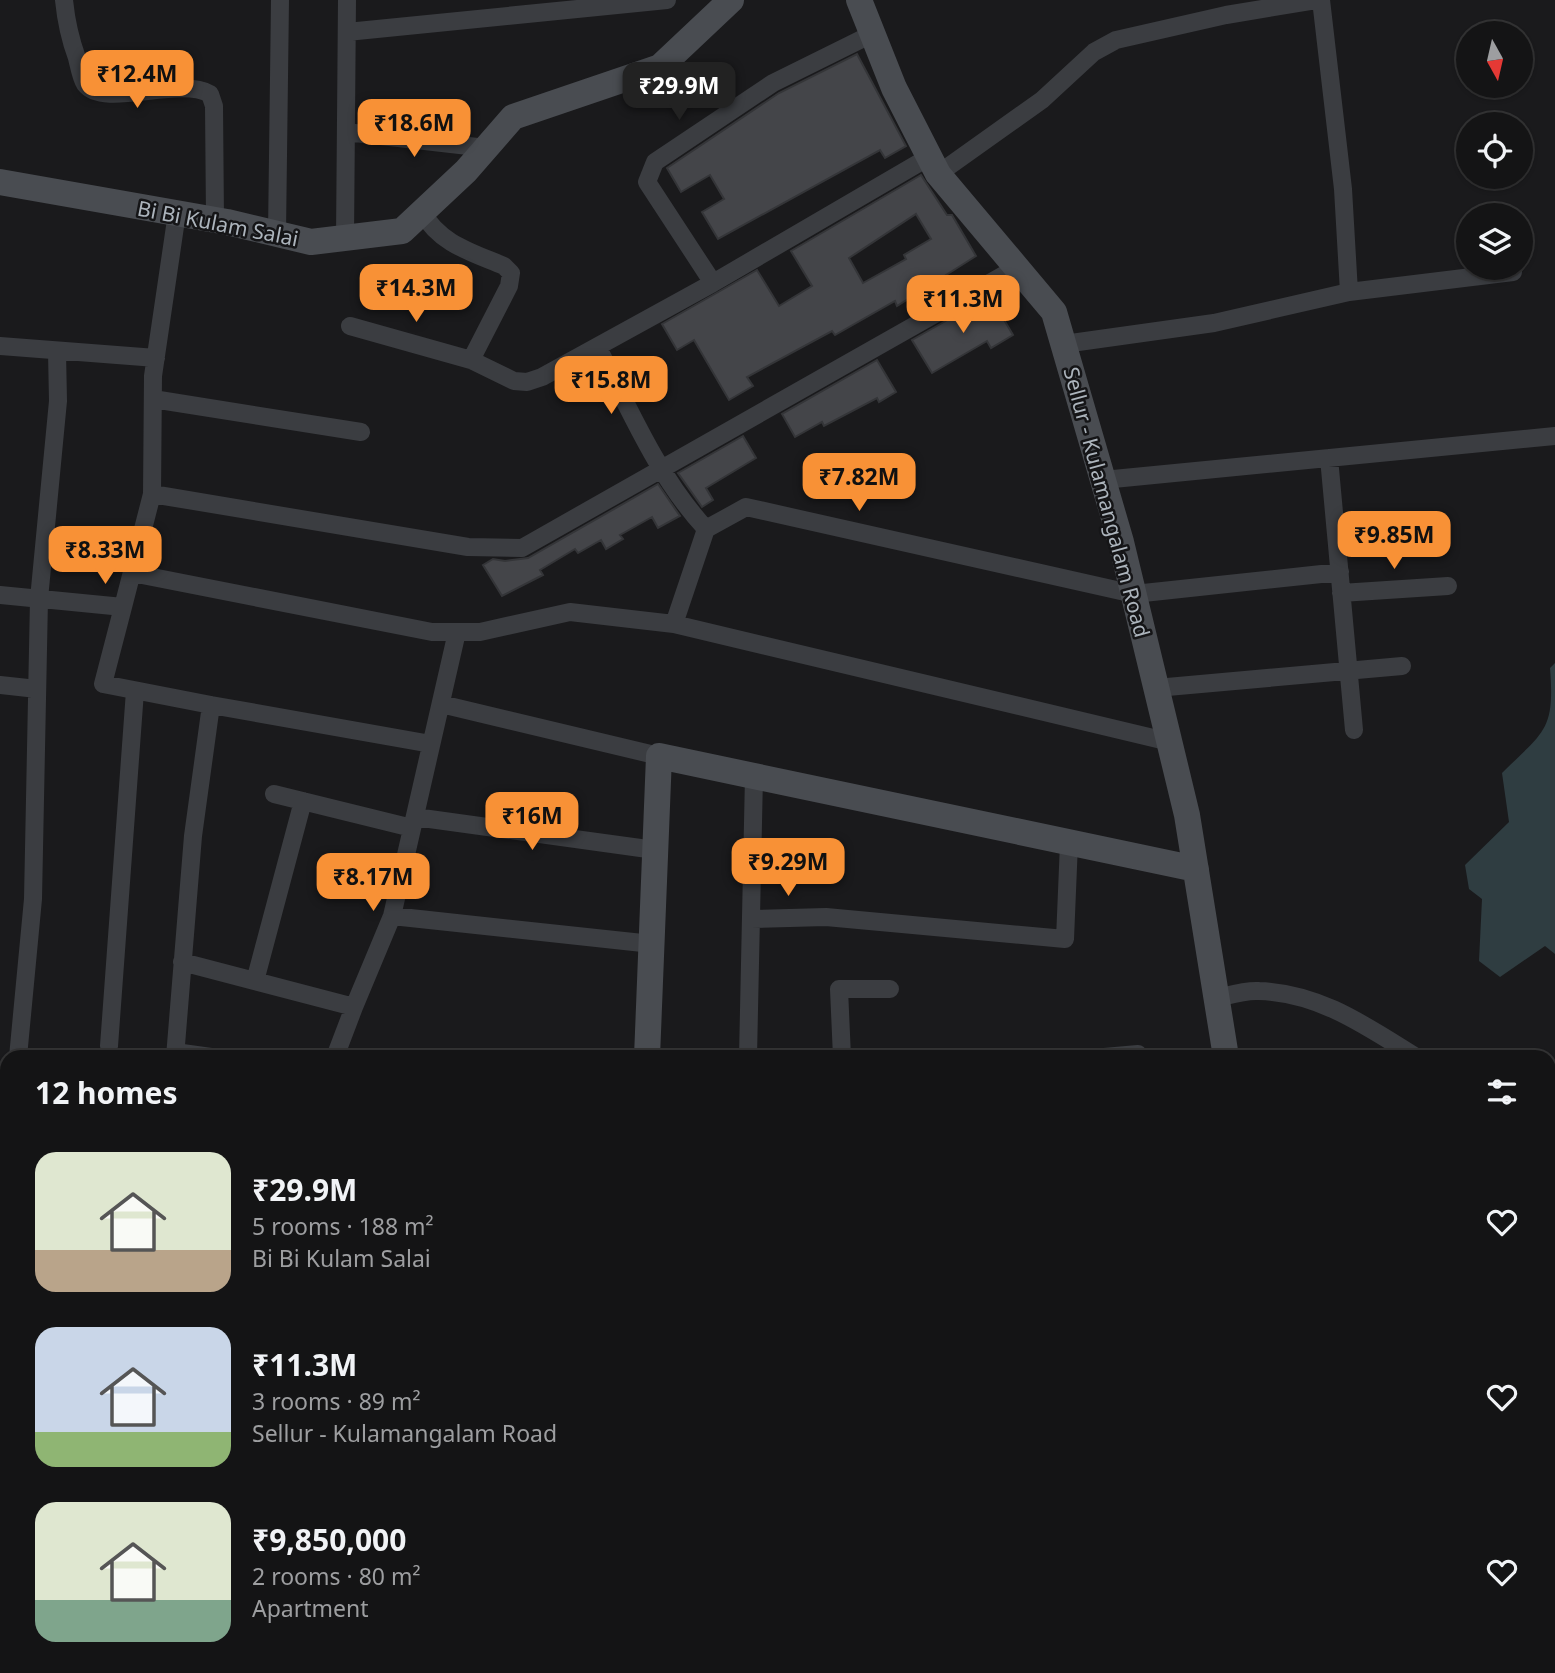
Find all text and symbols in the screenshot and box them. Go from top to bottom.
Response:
north arrow [1456,21,1533,98]
map controls [1456,21,1533,280]
pin: ₹12.4M [80,50,194,110]
text: ₹12.4M [97,57,177,89]
pin: ₹29.9M [622,62,736,122]
text: ₹29.9M [639,69,719,101]
pin: ₹18.6M [357,100,471,159]
text: ₹18.6M [374,106,454,138]
button: locate [1456,112,1533,189]
street label: Bi Bi Kulam Salai [135,194,301,252]
button: layers [1456,203,1533,280]
pin: ₹14.3M [359,264,473,324]
text: ₹14.3M [376,271,456,303]
pin: ₹11.3M [906,276,1020,335]
text: ₹11.3M [923,282,1003,314]
pin: ₹15.8M [554,356,668,416]
text: ₹15.8M [571,363,651,395]
street label: Sellur - Kulamangalam Road [1057,364,1157,640]
pin: ₹7.82M [802,454,916,513]
text: ₹7.82M [819,460,899,492]
pin: ₹9.85M [1337,512,1451,571]
text: ₹9.85M [1354,518,1434,550]
pin: ₹8.33M [48,526,162,586]
text: ₹8.33M [65,533,145,565]
pin: ₹16M [491,792,573,852]
text: ₹16M [501,799,563,831]
pin: ₹9.29M [731,838,845,898]
text: ₹9.29M [748,845,828,877]
pin: ₹8.17M [316,853,430,913]
text: ₹8.17M [333,860,413,892]
text: 12 homes [35,1072,178,1113]
icon: filters [1483,1073,1521,1111]
text: ₹29.9M [252,1169,357,1210]
icon: home [91,1180,175,1264]
icon: heart [1483,1203,1521,1241]
text: 5 rooms · 188 m² [252,1210,434,1242]
text: Bi Bi Kulam Salai [252,1242,431,1274]
text: ₹11.3M [252,1344,357,1385]
icon: home [91,1355,175,1439]
icon: heart [1483,1378,1521,1416]
text: 3 rooms · 89 m² [252,1385,421,1417]
text: Sellur - Kulamangalam Road [252,1417,557,1449]
text: ₹9,850,000 [252,1519,406,1560]
icon: home [91,1530,175,1614]
icon: heart [1483,1553,1521,1591]
text: 2 rooms · 80 m² [252,1560,421,1592]
text: Apartment [252,1592,369,1624]

